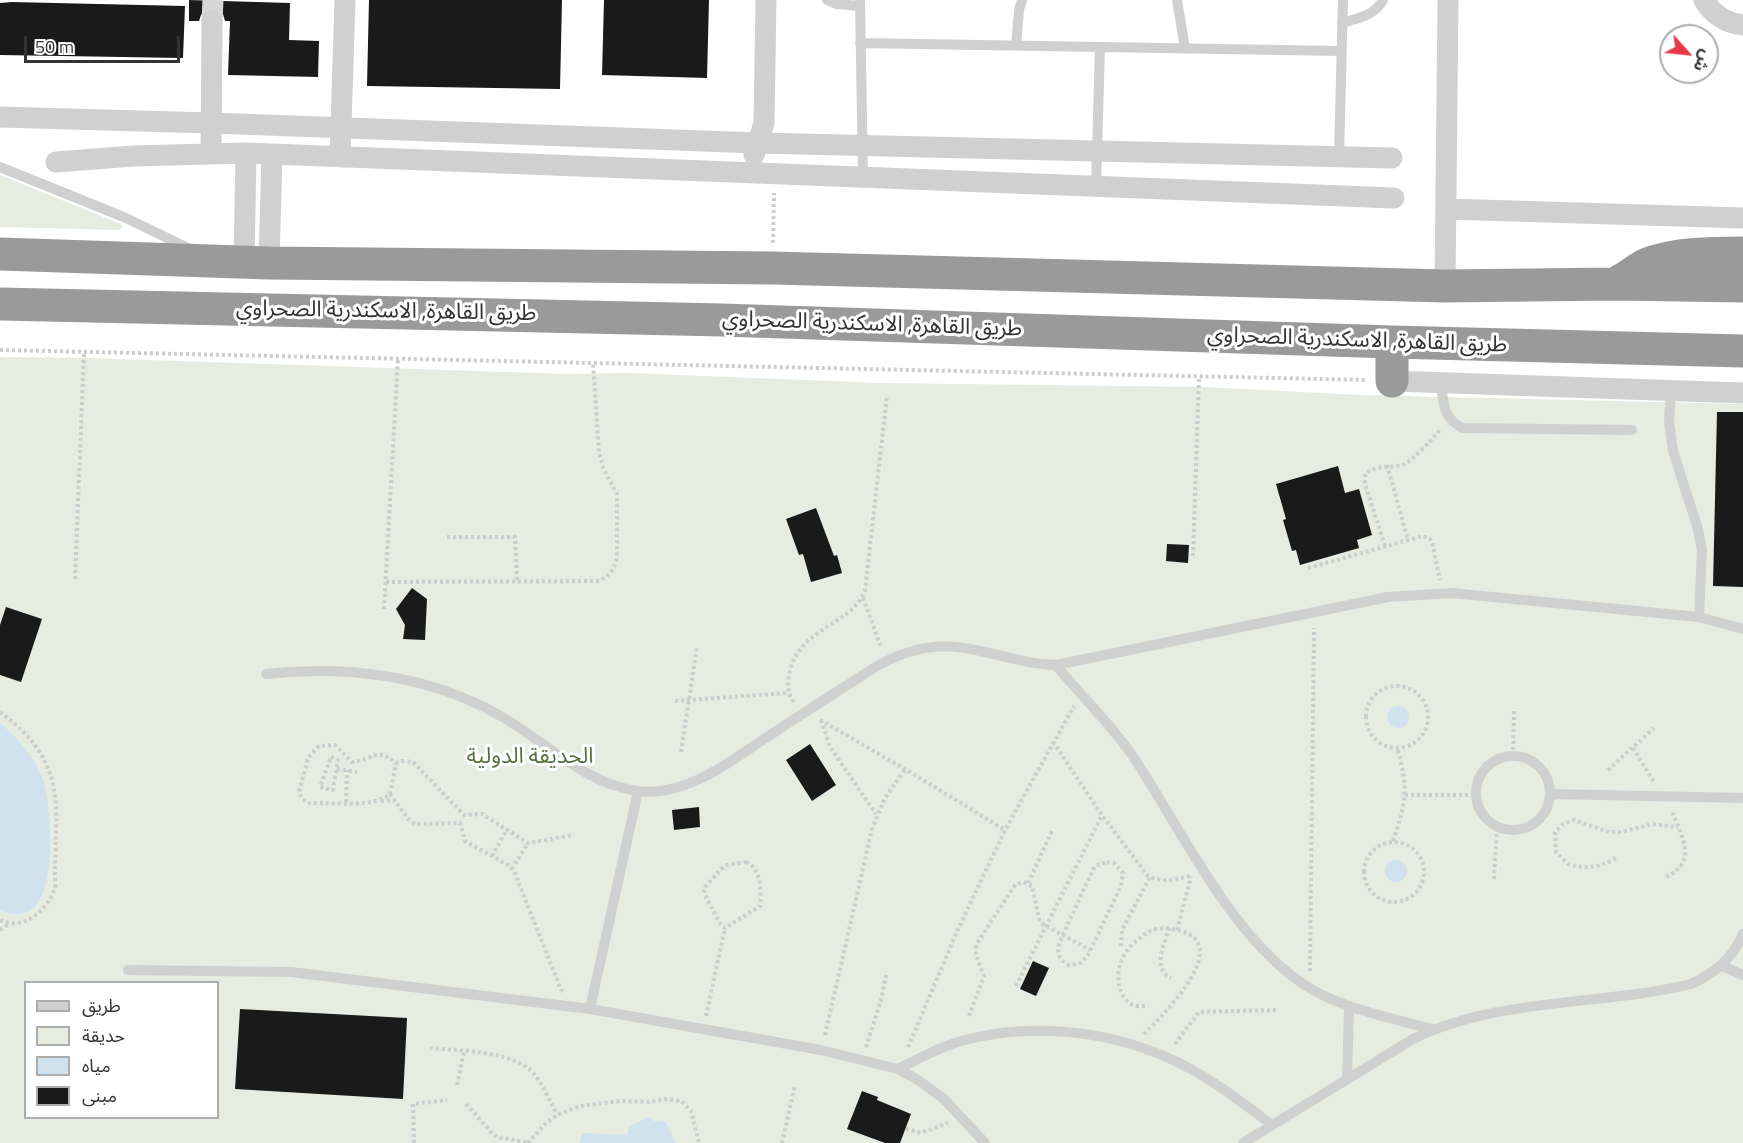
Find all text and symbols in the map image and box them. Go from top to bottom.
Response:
scale bar [27,24,183,62]
north arrow [1659,24,1719,84]
text: 50 m [35,33,74,60]
text: ش [1688,46,1719,76]
street label: طريق القاهرة, الاسكندرية الصحراوي [236,296,536,328]
street label: طريق القاهرة, الاسكندرية الصحراوي [721,307,1023,343]
street label: طريق القاهرة, الاسكندرية الصحراوي [1206,323,1508,359]
park label: الحديقة الدولية [467,745,593,771]
legend [24,981,219,1119]
text: طريق [82,992,121,1019]
text: حديقة [82,1022,125,1049]
text: مياه [82,1052,111,1079]
text: مبنى [82,1082,117,1109]

